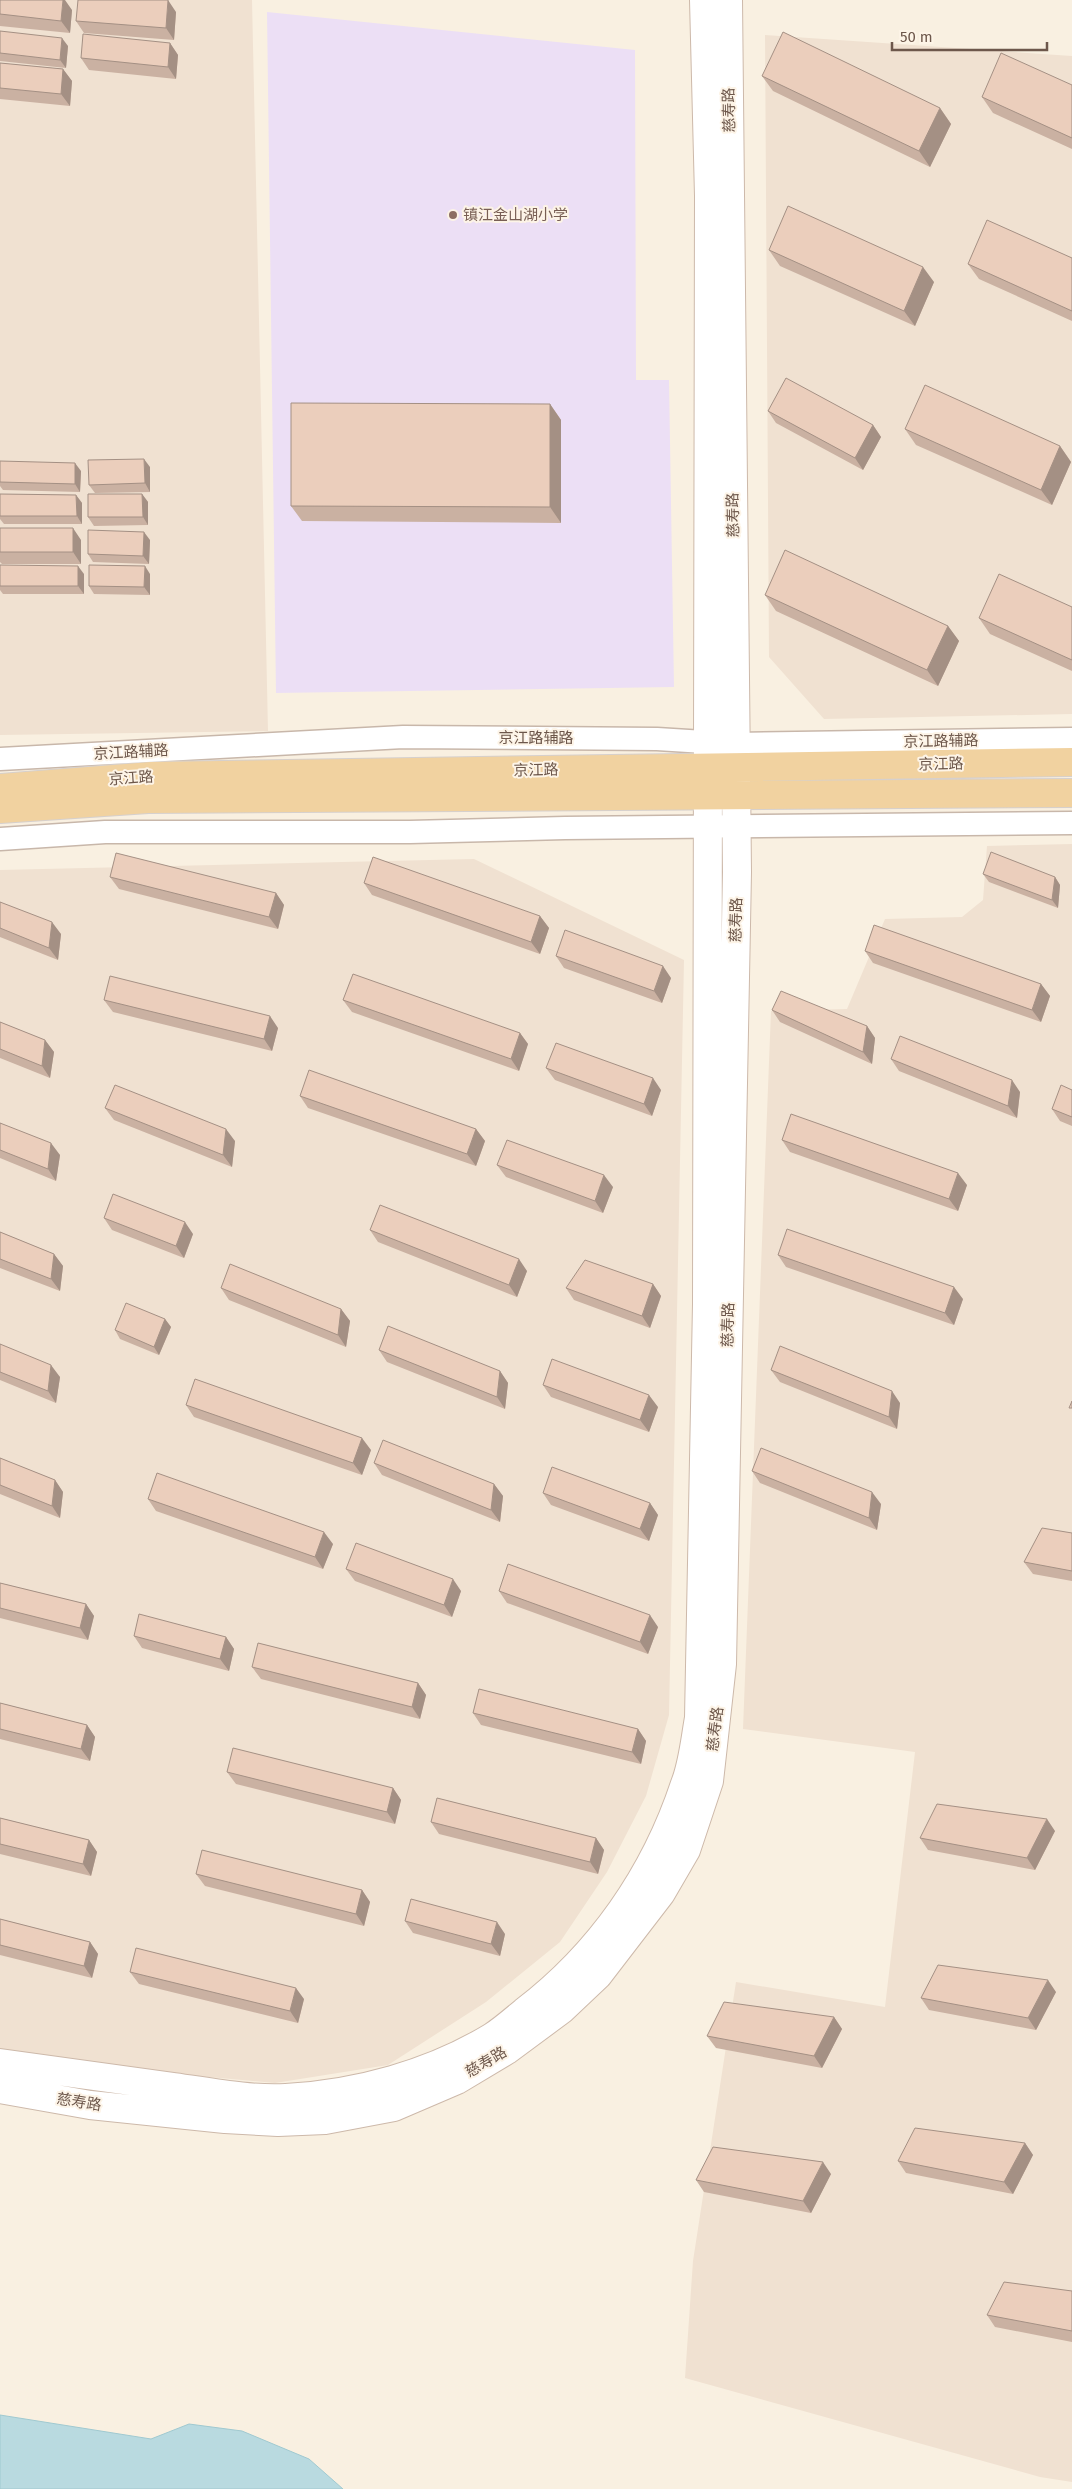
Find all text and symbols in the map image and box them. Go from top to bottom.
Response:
scale bar [892,20,1047,52]
text: 50 m [900,28,933,46]
street label: 慈寿路 [720,87,738,133]
place label: 镇江金山湖小学 [463,206,568,224]
marker: 镇江金山湖小学 [447,209,459,221]
street label: 慈寿路 [724,492,742,538]
street label: 京江路辅路 [498,729,574,747]
street label: 京江路辅路 [903,731,979,751]
street label: 京江路辅路 [93,741,169,763]
street label: 京江路 [918,755,964,773]
street label: 京江路 [513,761,559,779]
street label: 京江路 [108,767,154,789]
street label: 慈寿路 [727,897,745,943]
street label: 慈寿路 [719,1302,737,1348]
street label: 慈寿路 [703,1706,727,1752]
street label: 慈寿路 [462,2043,510,2081]
street label: 慈寿路 [55,2090,103,2114]

